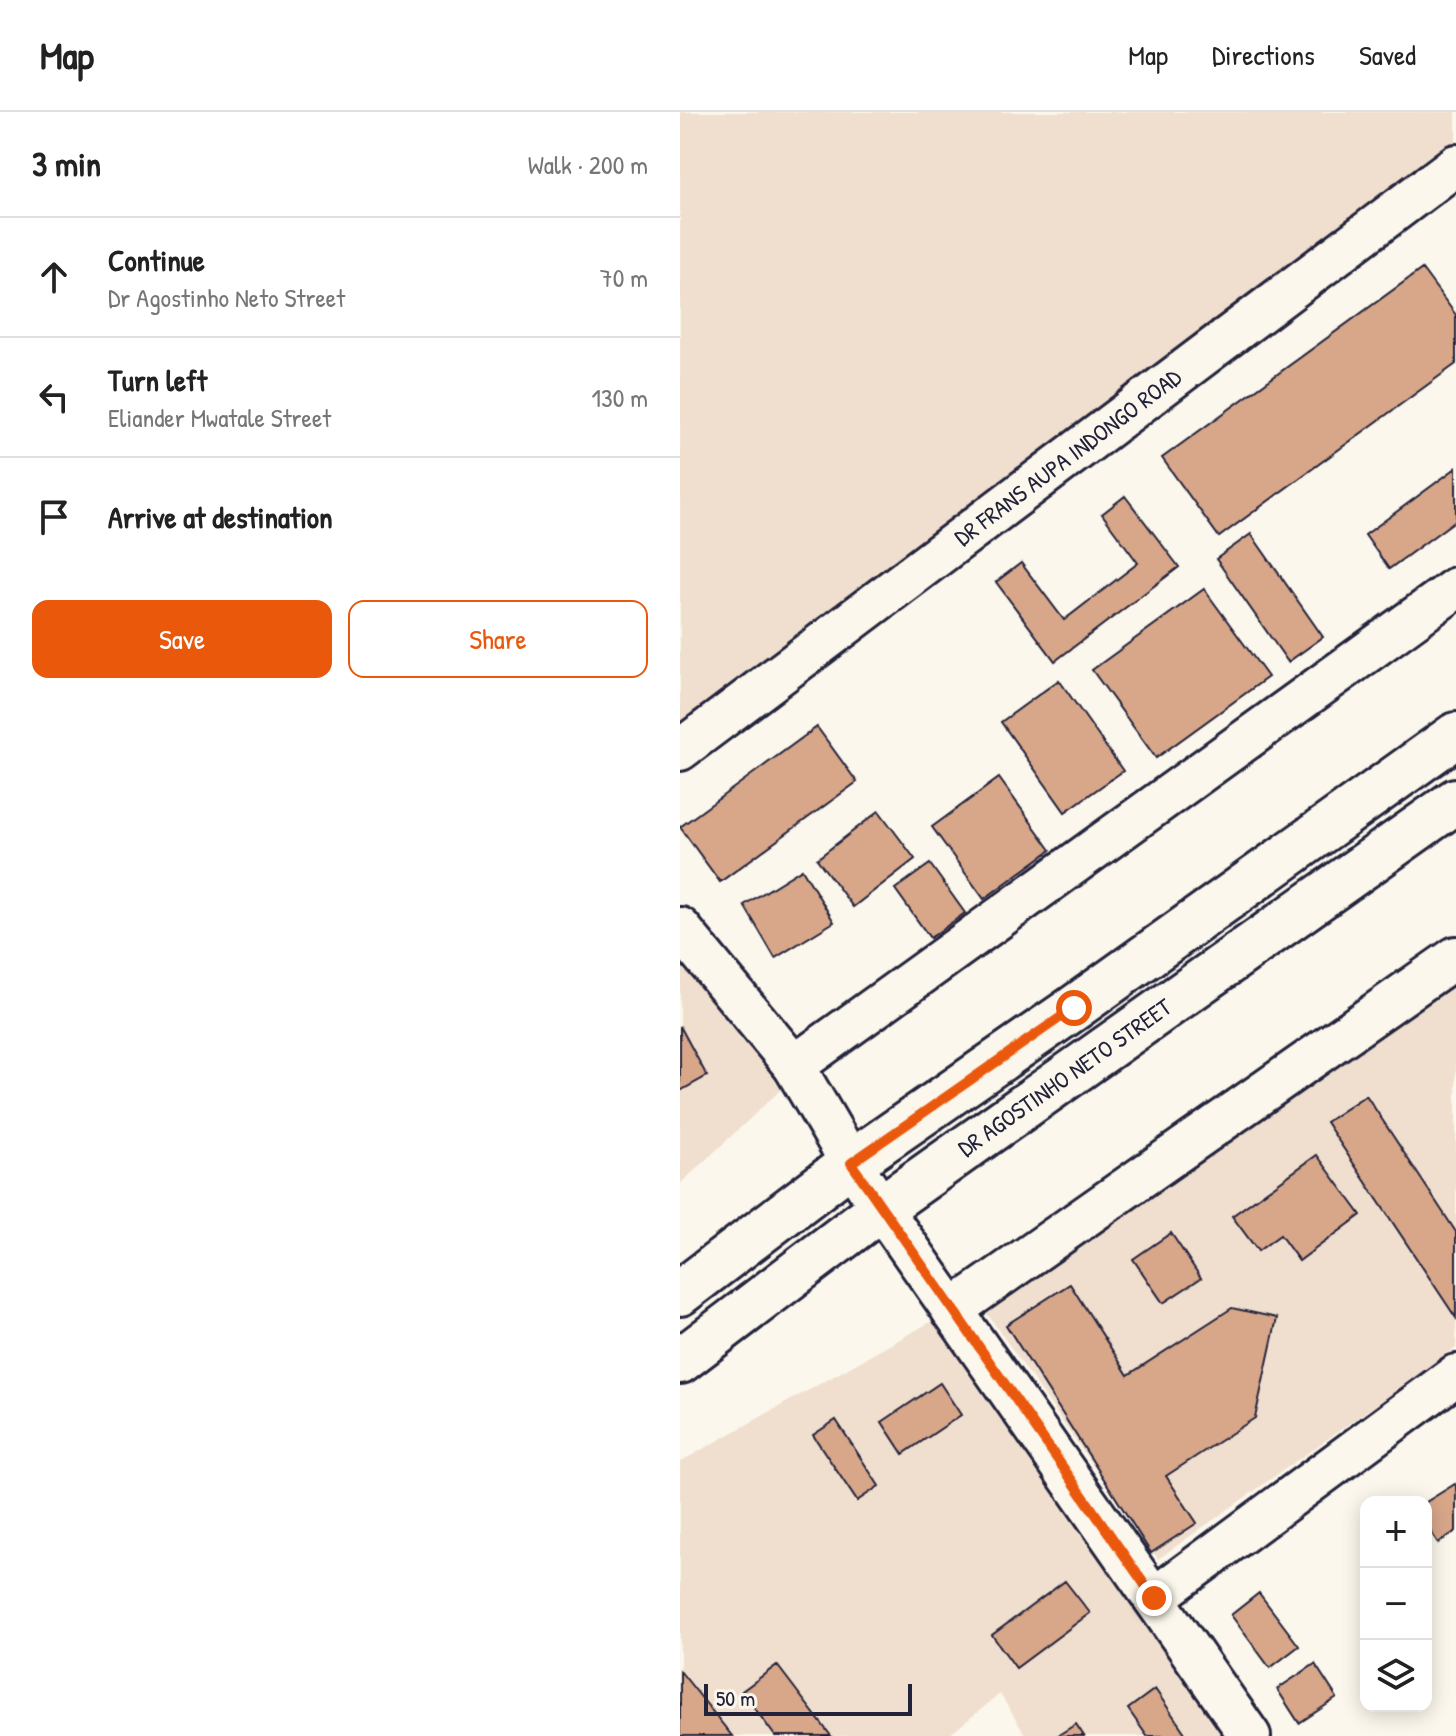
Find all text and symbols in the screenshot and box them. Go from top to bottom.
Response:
text: Map [40,29,94,81]
text: Map [1128,36,1168,74]
text: Directions [1212,36,1315,74]
text: Saved [1359,36,1416,74]
text: 3 min [32,141,101,187]
text: Walk · 200 m [528,147,648,182]
text: Continue [108,240,205,280]
icon: ahead [32,255,76,299]
text: 70 m [600,260,648,295]
text: Dr Agostinho Neto Street [108,280,345,315]
text: Turn left [108,360,207,400]
street label: DR FRANS AUPA INDONGO ROAD [948,360,1188,553]
icon: left [32,375,76,419]
text: 130 m [592,380,648,415]
text: Eliander Mwatale Street [108,400,331,435]
icon: arrive [32,495,76,539]
text: Arrive at destination [108,497,333,537]
button: Save [32,600,332,678]
button: Share [348,600,648,678]
street label: DR AGOSTINHO NETO STREET [951,990,1178,1164]
route start [1056,990,1092,1026]
map controls [1360,1496,1432,1712]
button: + [1360,1496,1432,1568]
button: − [1360,1568,1432,1640]
route end [1136,1580,1172,1616]
button: layers [1360,1640,1432,1712]
scale bar [704,1680,912,1716]
text: 50 m [716,1683,755,1713]

